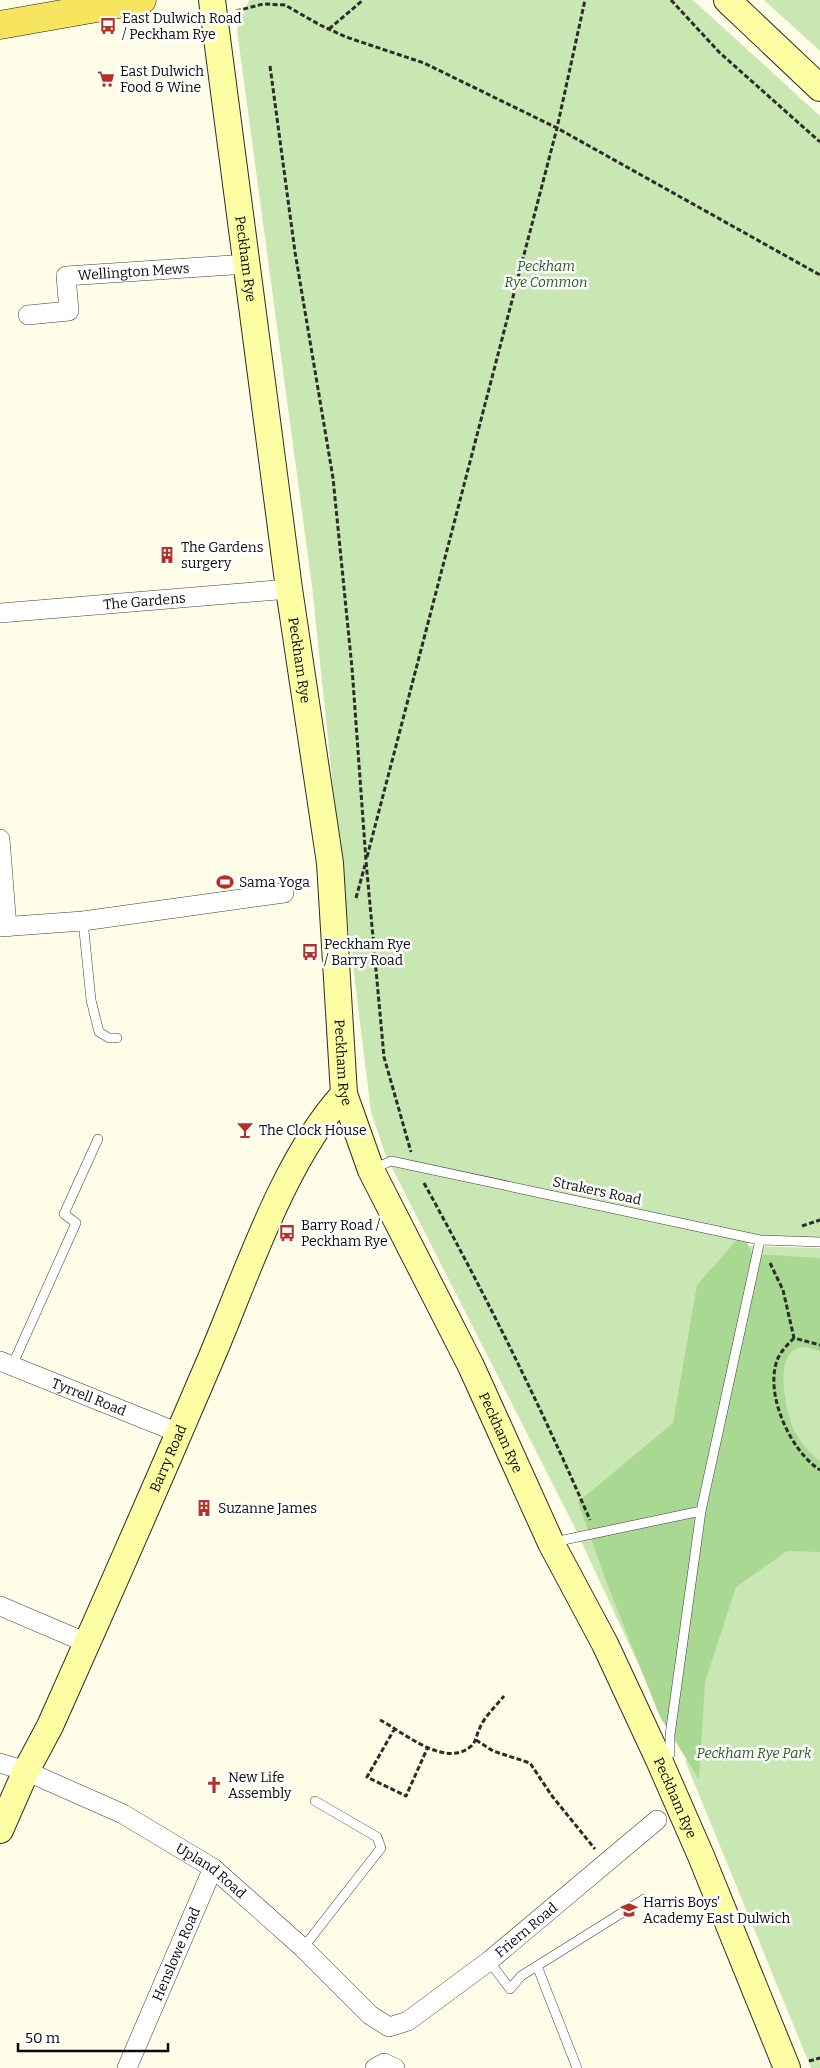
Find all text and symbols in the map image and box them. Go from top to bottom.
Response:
place label: East Dulwich Road / Peckham Rye [122,10,242,43]
bus stop icon: East Dulwich Road / Peckham Rye [98,16,118,36]
place label: East Dulwich Food & Wine [120,63,204,96]
supermarket icon: East Dulwich Food & Wine [96,69,116,89]
street label: Peckham Rye [232,215,260,303]
park label: Peckham Rye Common [505,258,587,291]
street label: Wellington Mews [77,259,190,284]
place label: The Gardens surgery [181,539,263,572]
building icon: The Gardens surgery [157,545,177,565]
street label: The Gardens [103,589,186,613]
street label: Peckham Rye [285,616,314,704]
sports icon: Sama Yoga [215,872,235,892]
place label: Sama Yoga [239,874,310,891]
place label: Peckham Rye / Barry Road [324,936,411,969]
bus stop icon: Peckham Rye / Barry Road [300,942,320,962]
street label: Peckham Rye [331,1019,356,1108]
bar icon: The Clock House [235,1120,255,1140]
place label: The Clock House [259,1122,367,1139]
street label: Strakers Road [551,1173,643,1209]
place label: Barry Road / Peckham Rye [301,1217,388,1250]
bus stop icon: Barry Road / Peckham Rye [277,1223,297,1243]
street label: Tyrrell Road [49,1374,129,1419]
street label: Peckham Rye [475,1389,527,1475]
street label: Barry Road [146,1422,190,1495]
building icon: Suzanne James [194,1498,214,1518]
place label: Suzanne James [218,1500,317,1517]
park label: Peckham Rye Park [697,1745,812,1762]
street label: Peckham Rye [650,1755,701,1841]
place label: New Life Assembly [228,1769,292,1802]
church icon: New Life Assembly [204,1775,224,1795]
street label: Upland Road [173,1839,250,1902]
place label: Harris Boys' Academy East Dulwich [643,1894,791,1927]
street label: Friern Road [491,1899,561,1961]
school or university icon: Harris Boys' Academy East Dulwich [619,1900,639,1920]
street label: Henslowe Road [148,1905,204,2004]
scale bar [18,2020,168,2052]
text: 50 m [25,2029,61,2047]

